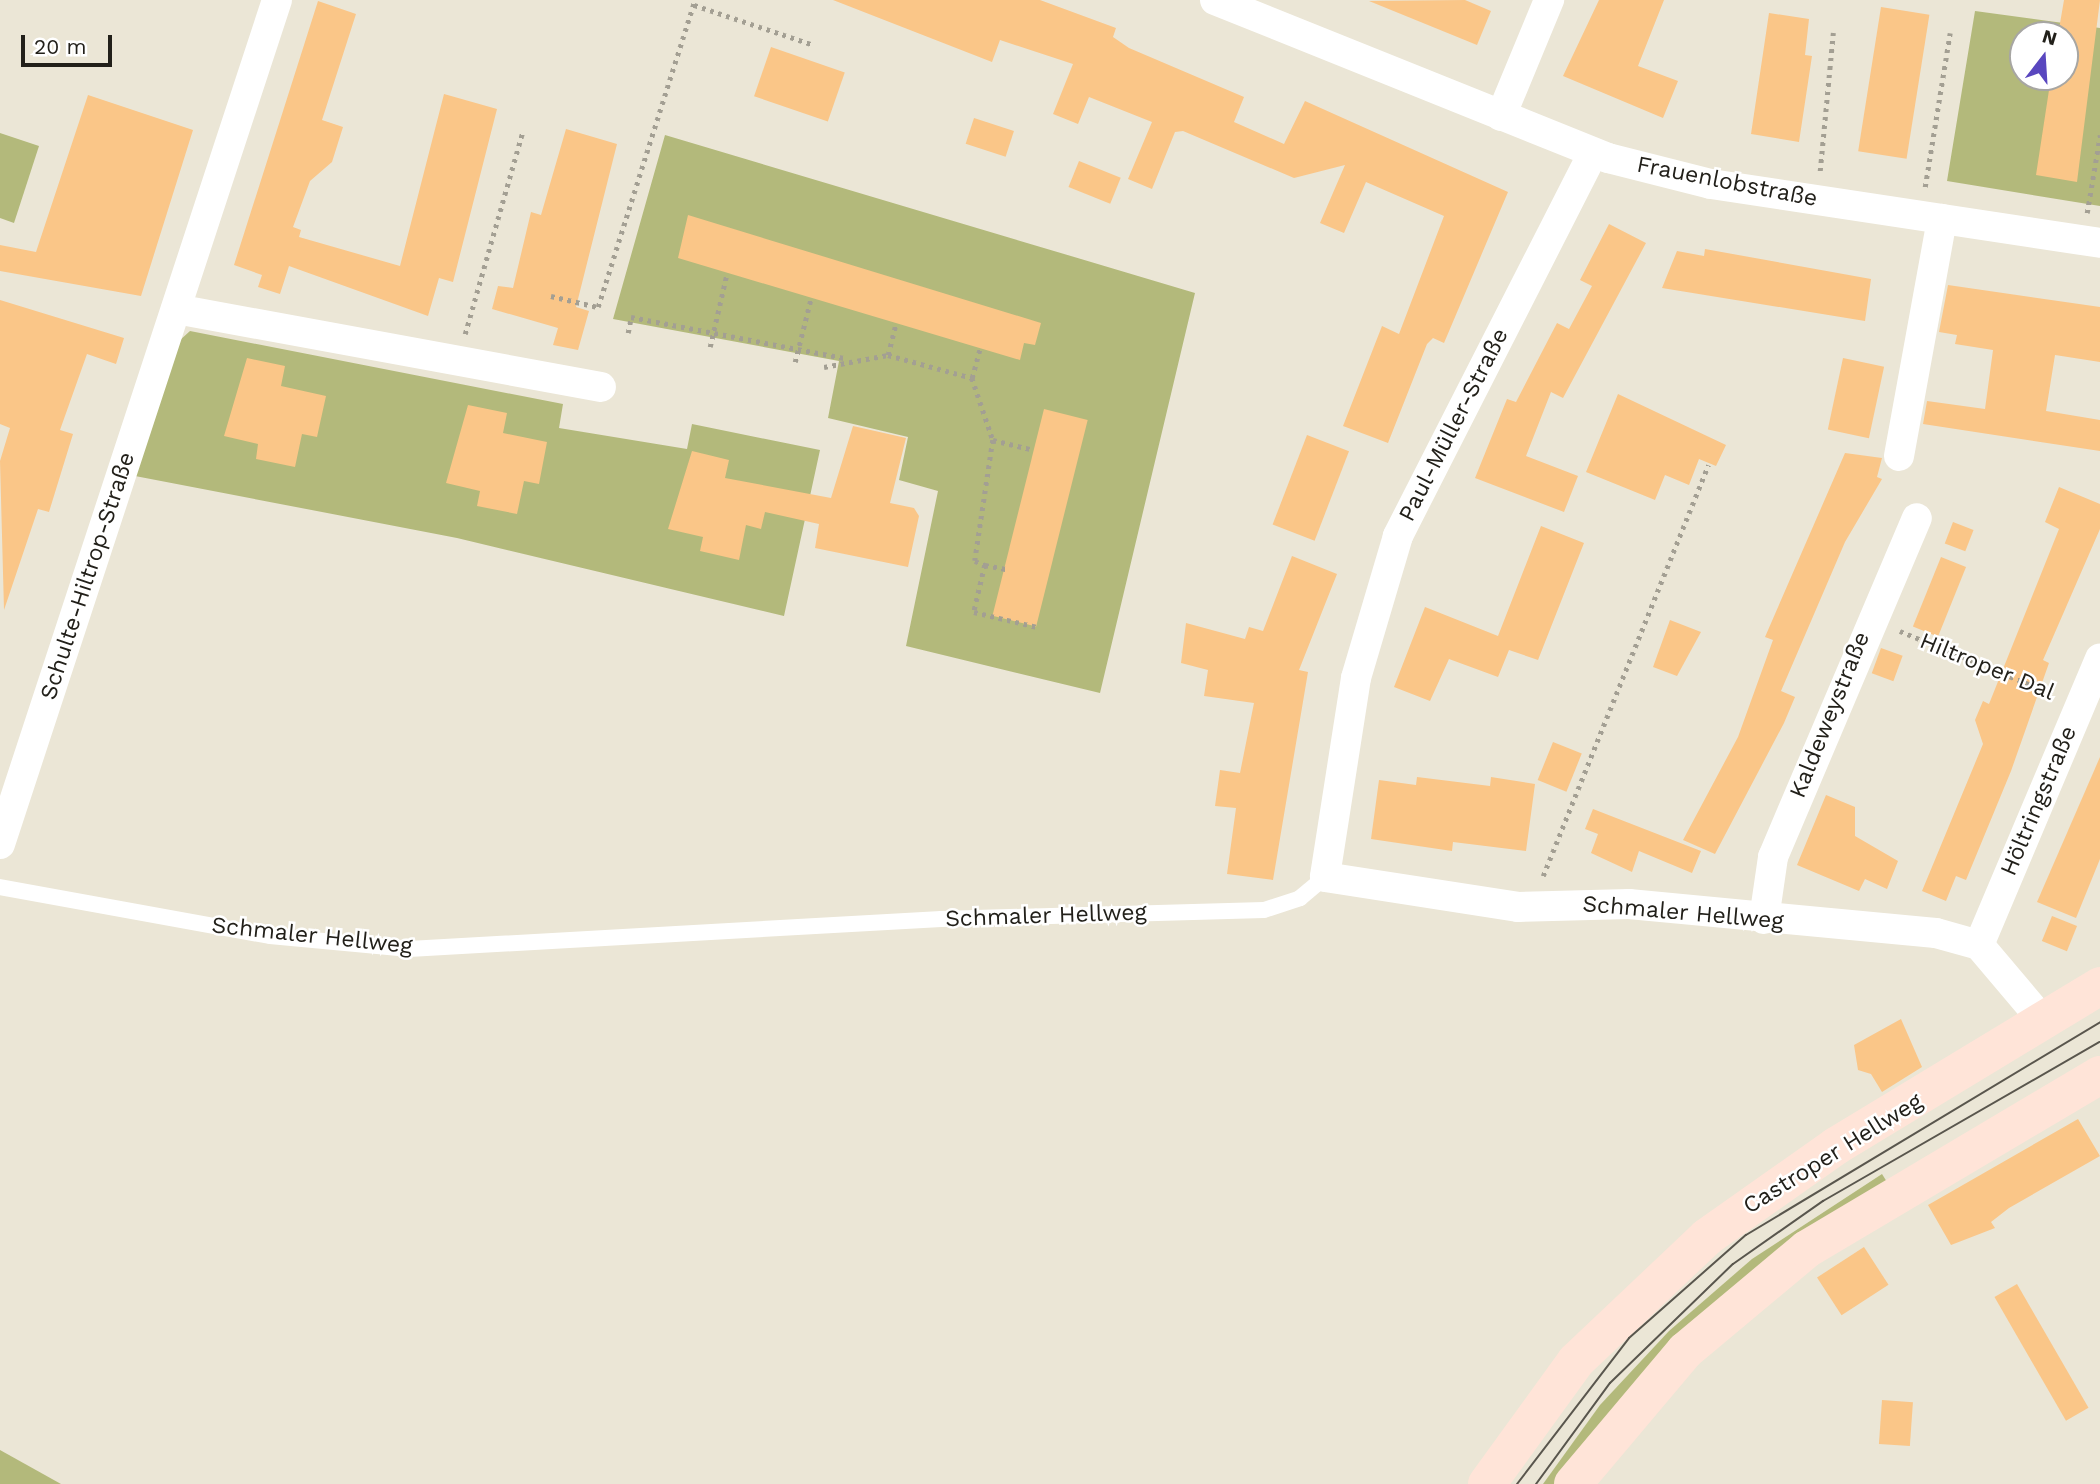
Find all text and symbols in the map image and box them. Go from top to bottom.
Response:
scale bar [24,21,116,65]
north arrow [2009,21,2079,91]
text: N [2040,24,2060,50]
text: 20 m [34,34,86,59]
street label: Frauenlobstraße [1634,151,1820,213]
street label: Paul-Müller-Straße [1393,324,1515,526]
street label: Schulte-Hiltrop-Straße [35,449,141,703]
street label: Hiltroper Dal [1915,627,2059,707]
street label: Kaldeweystraße [1784,628,1876,802]
street label: Höltringstraße [1995,722,2083,880]
street label: Schmaler Hellweg [1581,890,1785,936]
street label: Schmaler Hellweg [944,899,1148,933]
street label: Schmaler Hellweg [210,912,414,960]
street label: Castroper Hellweg [1738,1088,1928,1220]

